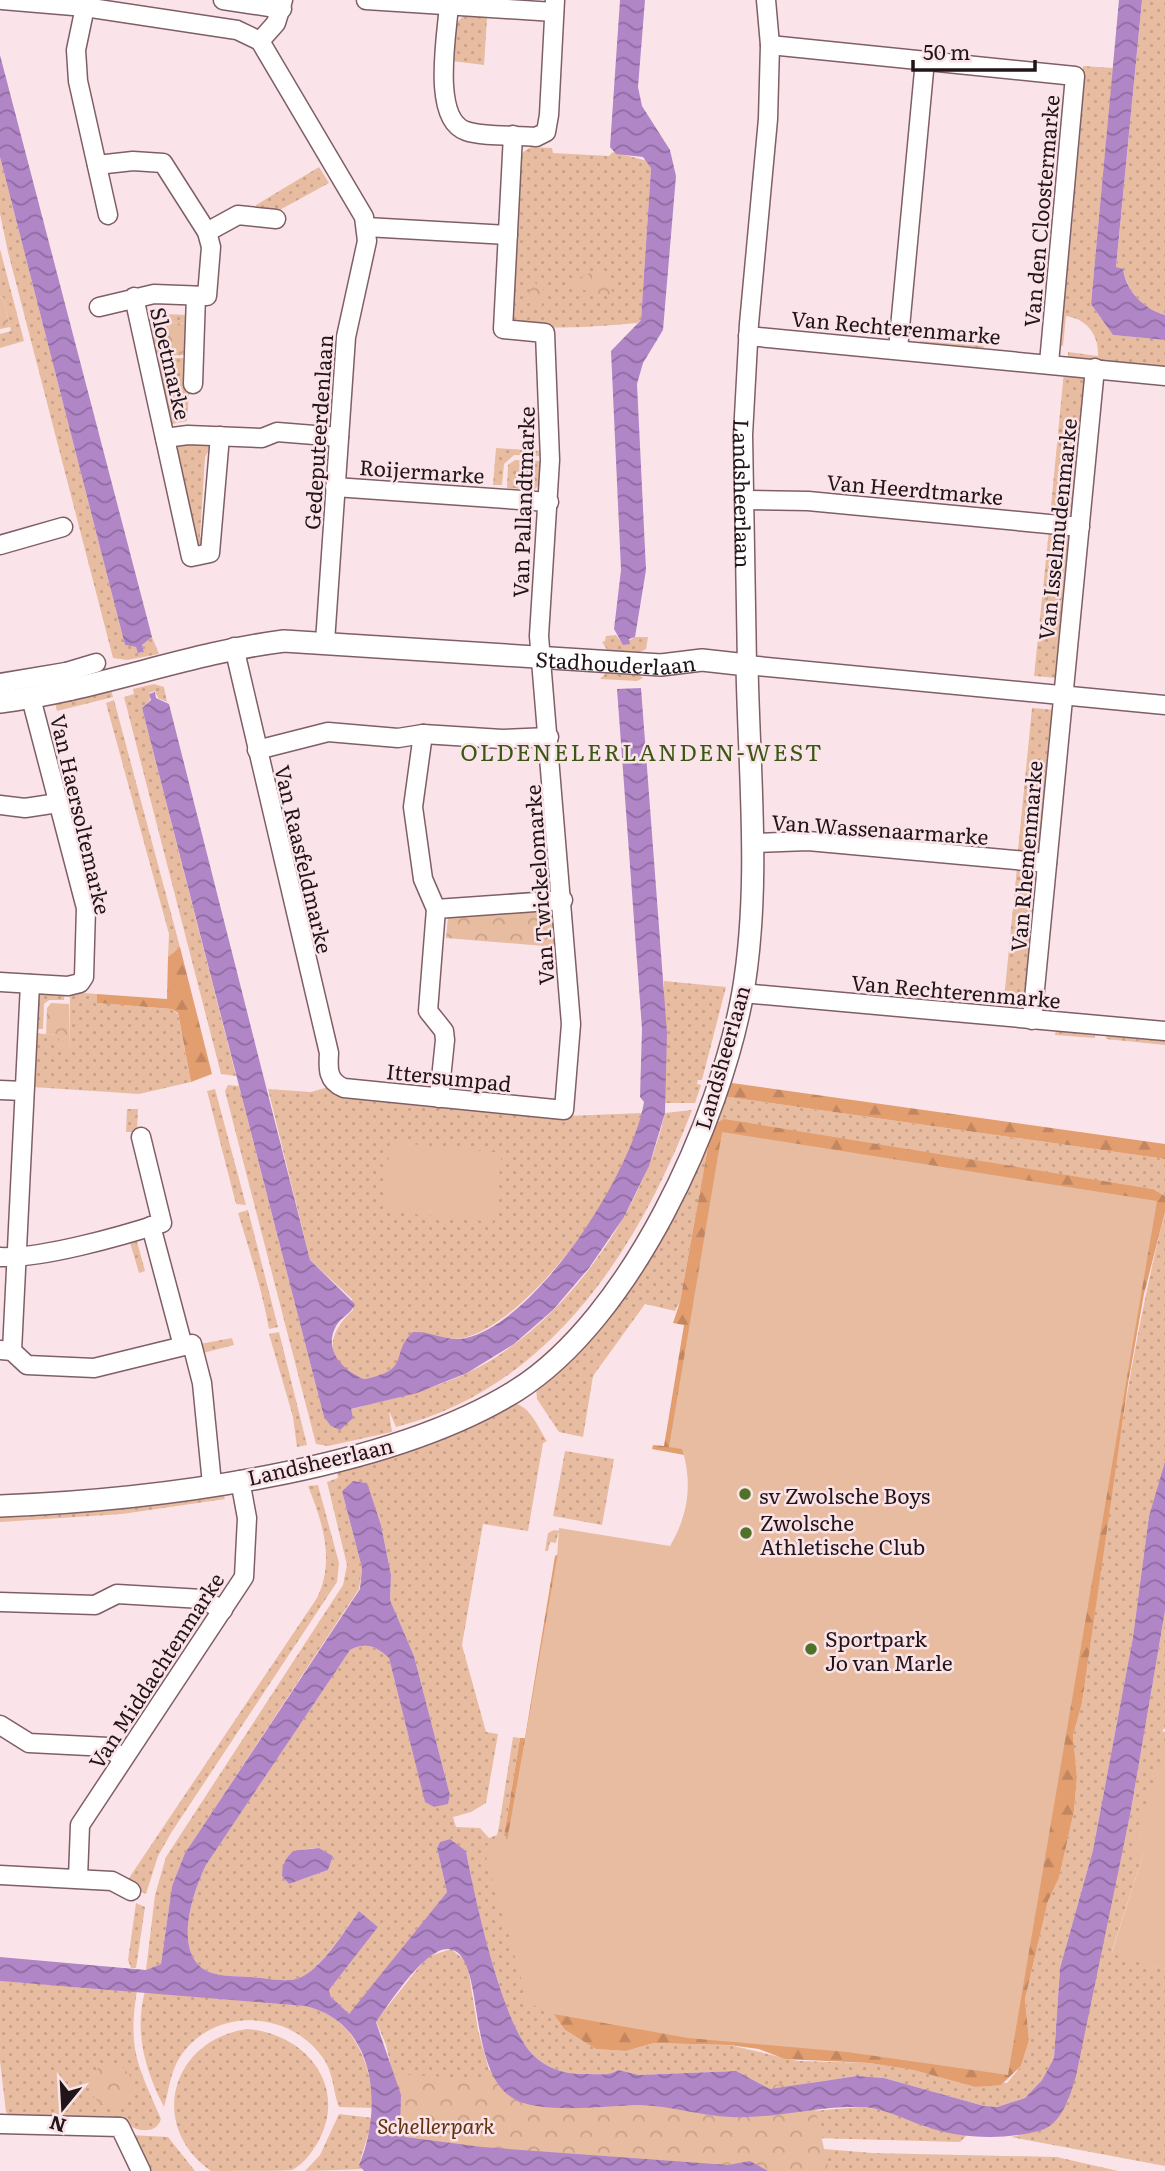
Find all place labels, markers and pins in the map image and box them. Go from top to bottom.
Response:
place label: sv Zwolsche Boys [759,1479,930,1510]
marker: sv Zwolsche Boys [737,1486,753,1502]
place label: Zwolsche Athletische Club [760,1506,925,1561]
marker: Zwolsche Athletische Club [738,1525,754,1541]
place label: Sportpark Jo van Marle [825,1622,953,1677]
marker: Sportpark Jo van Marle [803,1641,819,1657]

